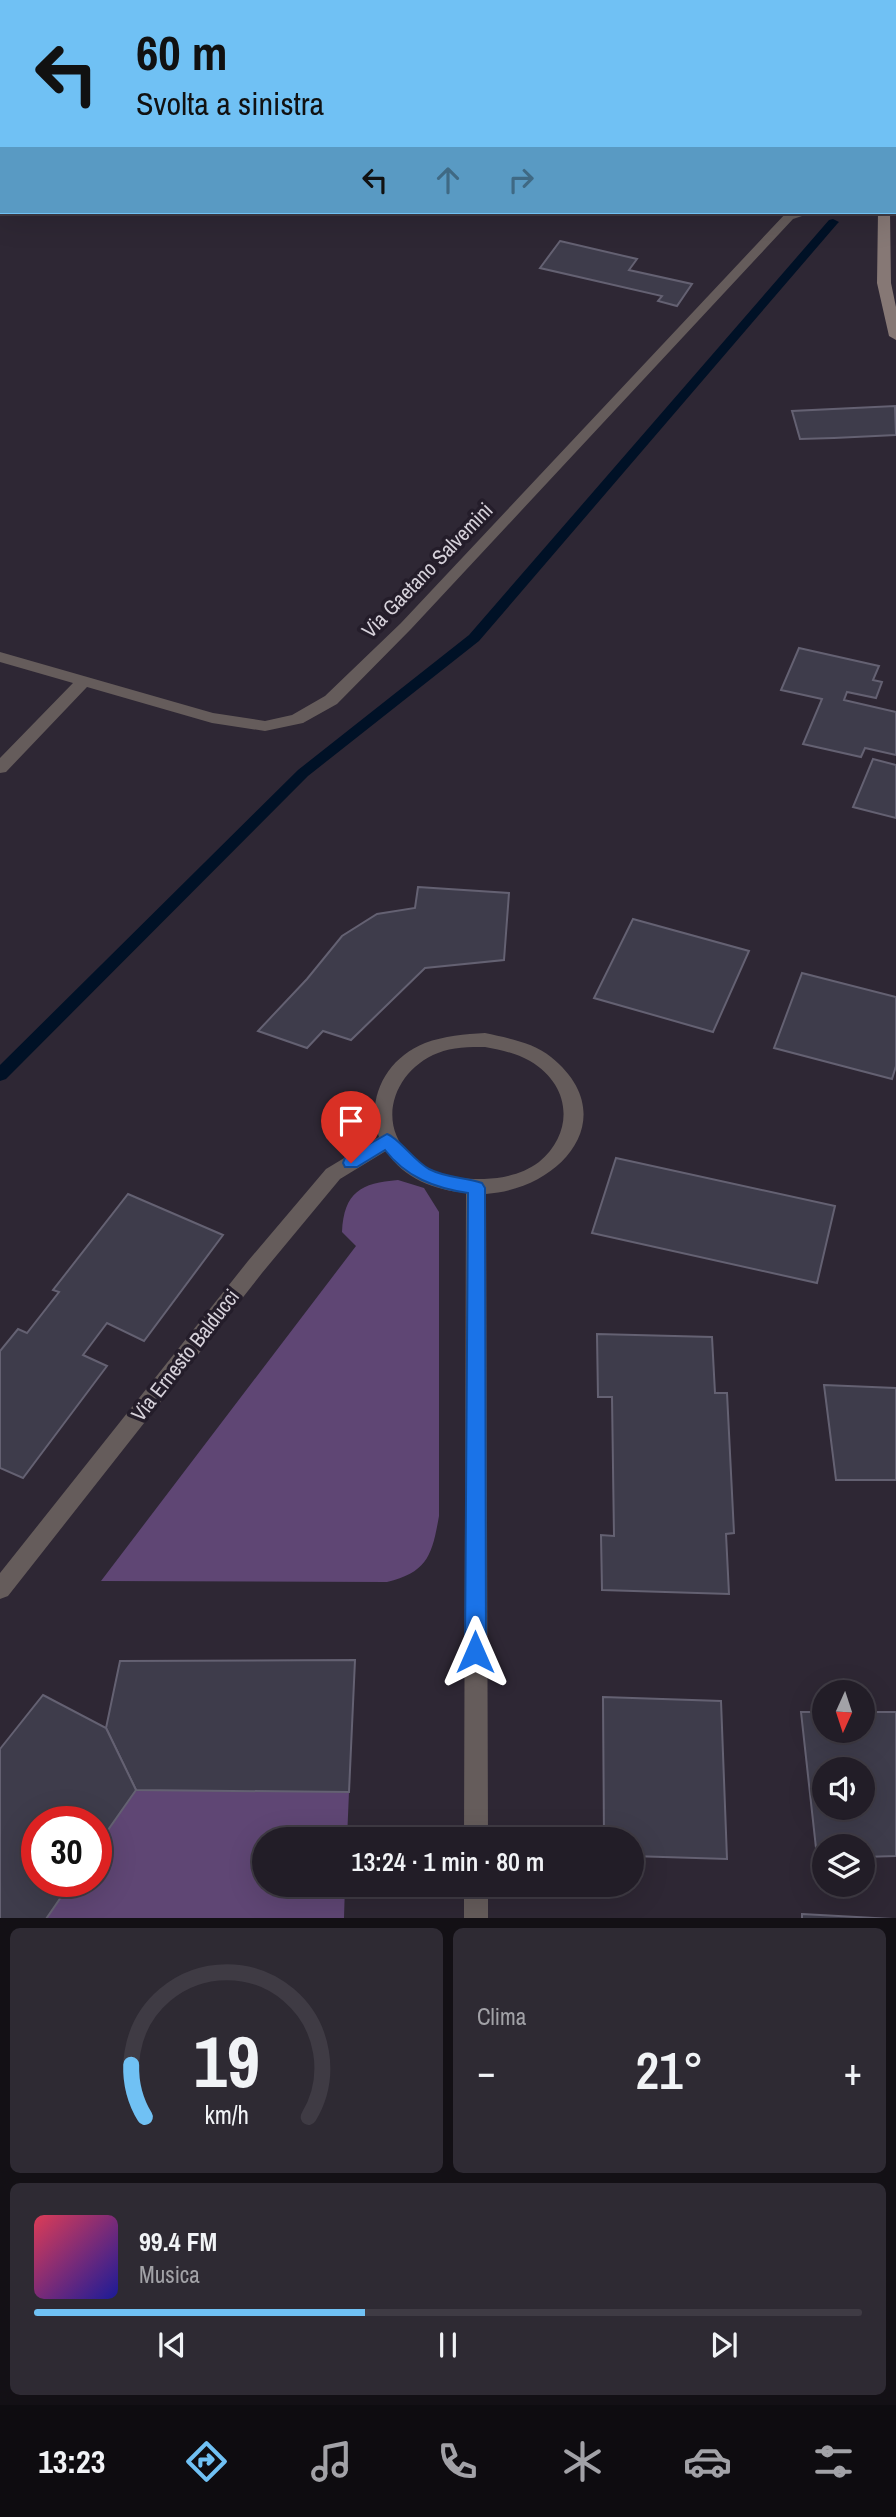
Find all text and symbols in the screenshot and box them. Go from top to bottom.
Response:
text: 60 m [136,19,228,85]
icon: left [21,28,112,119]
text: Svolta a sinistra [136,82,324,125]
icon: left [356,161,394,199]
icon: ahead [429,161,467,199]
icon: right [502,161,540,199]
street label: Via Gaetano Salvemini [355,496,499,644]
pin [321,1091,381,1163]
icon: arrive [332,1102,370,1140]
street label: Via Ernesto Balducci [124,1283,246,1427]
position arrow [438,1615,512,1689]
north arrow [812,1680,875,1743]
map controls [812,1680,875,1897]
button: sound [812,1757,875,1820]
speed limit sign: 30 [21,1806,112,1897]
button: layers [812,1834,875,1897]
text: 13:24 · 1 min · 80 m [352,1844,544,1879]
text: Clima [477,2001,526,2032]
text: 19 [193,2012,260,2110]
text: 21° [635,2035,704,2105]
text: − [477,2046,495,2097]
text: + [844,2046,862,2097]
text: km/h [204,2097,249,2131]
text: 99.4 FM [139,2224,217,2259]
text: Musica [139,2259,200,2290]
icon: previous [153,2326,191,2364]
icon: pause [429,2326,467,2364]
icon: next [705,2326,743,2364]
icon: directions [182,2437,231,2486]
icon: music [307,2437,356,2486]
icon: phone [433,2437,482,2486]
icon: climate [558,2437,607,2486]
icon: car [683,2437,732,2486]
icon: filters [809,2437,858,2486]
text: 13:23 [38,2440,105,2483]

